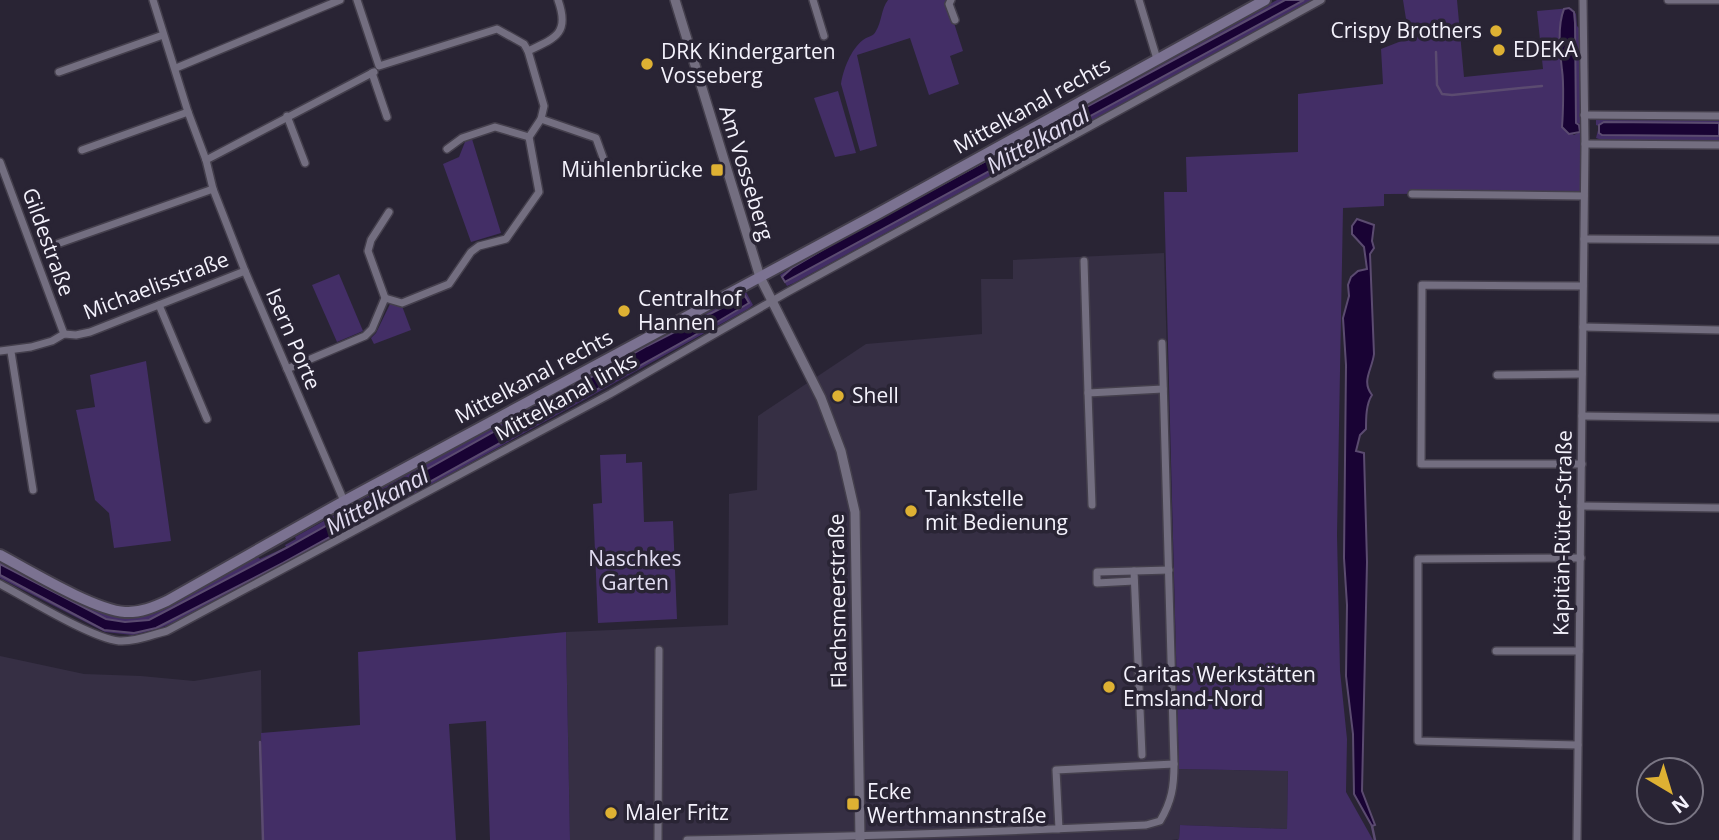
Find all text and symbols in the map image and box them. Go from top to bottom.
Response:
place label: Crispy Brothers [1331,16,1482,44]
marker: Crispy Brothers [1488,23,1504,39]
place label: EDEKA [1513,35,1578,63]
place label: DRK Kindergarten Vosseberg [661,37,836,89]
marker: EDEKA [1491,42,1507,58]
street label: Mittelkanal rechts [949,53,1115,159]
marker: DRK Kindergarten Vosseberg [639,56,655,72]
water label: Mittelkanal [982,100,1094,180]
street label: Am Vosseberg [713,102,781,244]
place label: Mühlenbrücke [561,155,703,183]
marker: Mühlenbrücke [709,162,725,178]
street label: Gildestraße [16,184,81,300]
street label: Michaelisstraße [79,244,232,326]
street label: Isern Porte [260,284,328,394]
place label: Centralhof Hannen [638,284,743,336]
marker: Centralhof Hannen [616,303,632,319]
street label: Mittelkanal rechts [450,323,617,430]
street label: Mittelkanal links [489,345,642,447]
place label: Shell [852,381,899,409]
marker: Shell [830,388,846,404]
street label: Kapitän-Rüter-Straße [1546,430,1578,636]
water label: Mittelkanal [319,458,435,542]
place label: Tankstelle mit Bedienung [925,484,1068,536]
marker: Tankstelle mit Bedienung [903,503,919,519]
street label: Flachsmeerstraße [821,513,853,689]
park label: Naschkes Garten [588,544,682,596]
place label: Caritas Werkstätten Emsland-Nord [1123,660,1316,712]
marker: Caritas Werkstätten Emsland-Nord [1101,679,1117,695]
north arrow [1635,756,1705,826]
place label: Ecke Werthmannstraße [867,777,1047,829]
text: N [1666,789,1695,819]
marker: Ecke Werthmannstraße [845,796,861,812]
place label: Maler Fritz [625,798,729,826]
marker: Maler Fritz [603,805,619,821]

